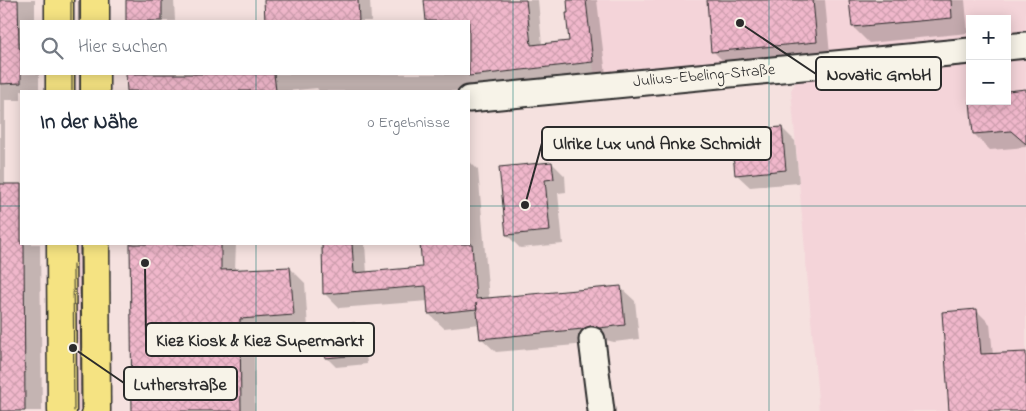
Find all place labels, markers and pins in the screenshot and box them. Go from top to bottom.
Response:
callout: Novatic GmbH [816,57,941,90]
callout: Ulrike Lux und Anke Schmidt [542,127,771,160]
callout: Kiez Kiosk & Kiez Supermarkt [146,323,374,356]
callout: Lutherstraße [124,367,237,400]

